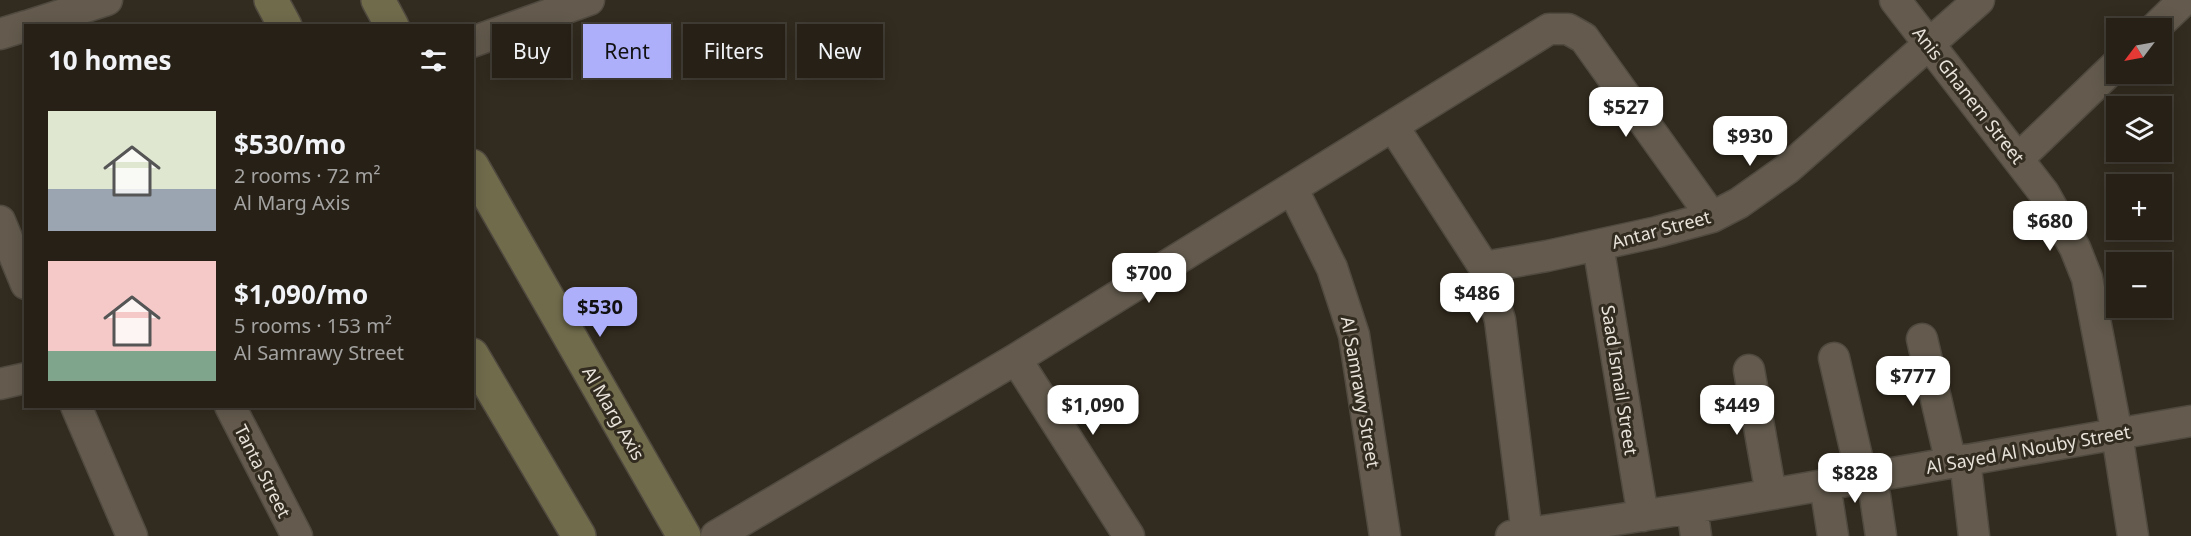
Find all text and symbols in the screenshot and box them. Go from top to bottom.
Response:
north arrow [2106,18,2172,84]
map controls [2106,18,2172,318]
street label: Anis Ghanem Street [1908,21,2030,169]
chip: Buy [492,24,571,78]
chip: Rent [583,24,671,78]
chip: Filters [683,24,785,78]
chip: New [797,24,883,78]
text: 10 homes [48,42,172,78]
icon: filters [417,44,450,77]
pin: $527 [1590,87,1662,138]
text: $527 [1603,93,1649,120]
button: layers [2106,96,2172,162]
pin: $930 [1714,116,1786,167]
text: $930 [1727,122,1773,149]
text: $530/mo [234,126,346,162]
icon: home [96,135,168,207]
text: 2 rooms · 72 m² [234,162,381,189]
button: + [2106,174,2172,240]
text: Al Marg Axis [234,189,350,216]
pin: $680 [2014,201,2086,252]
street label: Antar Street [1609,204,1714,254]
text: $680 [2027,207,2073,234]
button: − [2106,252,2172,318]
pin: $700 [1113,253,1185,304]
text: $700 [1126,259,1172,286]
pin: $486 [1441,273,1513,324]
text: $1,090/mo [234,276,368,312]
text: $486 [1454,279,1500,306]
icon: home [96,285,168,357]
pin: $530 [564,287,636,338]
text: $530 [577,293,623,320]
street label: Saad Ismail Street [1596,303,1644,457]
text: 5 rooms · 153 m² [234,312,392,339]
street label: Al Samrawy Street [1336,315,1386,470]
text: Al Samrawy Street [234,339,404,366]
pin: $777 [1877,356,1949,407]
street label: Al Marg Axis [577,362,651,464]
text: $777 [1890,362,1936,389]
pin: $1,090 [1044,385,1142,436]
pin: $449 [1701,385,1773,436]
text: $1,090 [1062,391,1124,418]
text: $449 [1714,391,1760,418]
street label: Al Sayed Al Nouby Street [1924,419,2133,479]
street label: Tanta Street [229,420,297,522]
pin: $828 [1819,453,1891,504]
text: $828 [1832,459,1878,486]

